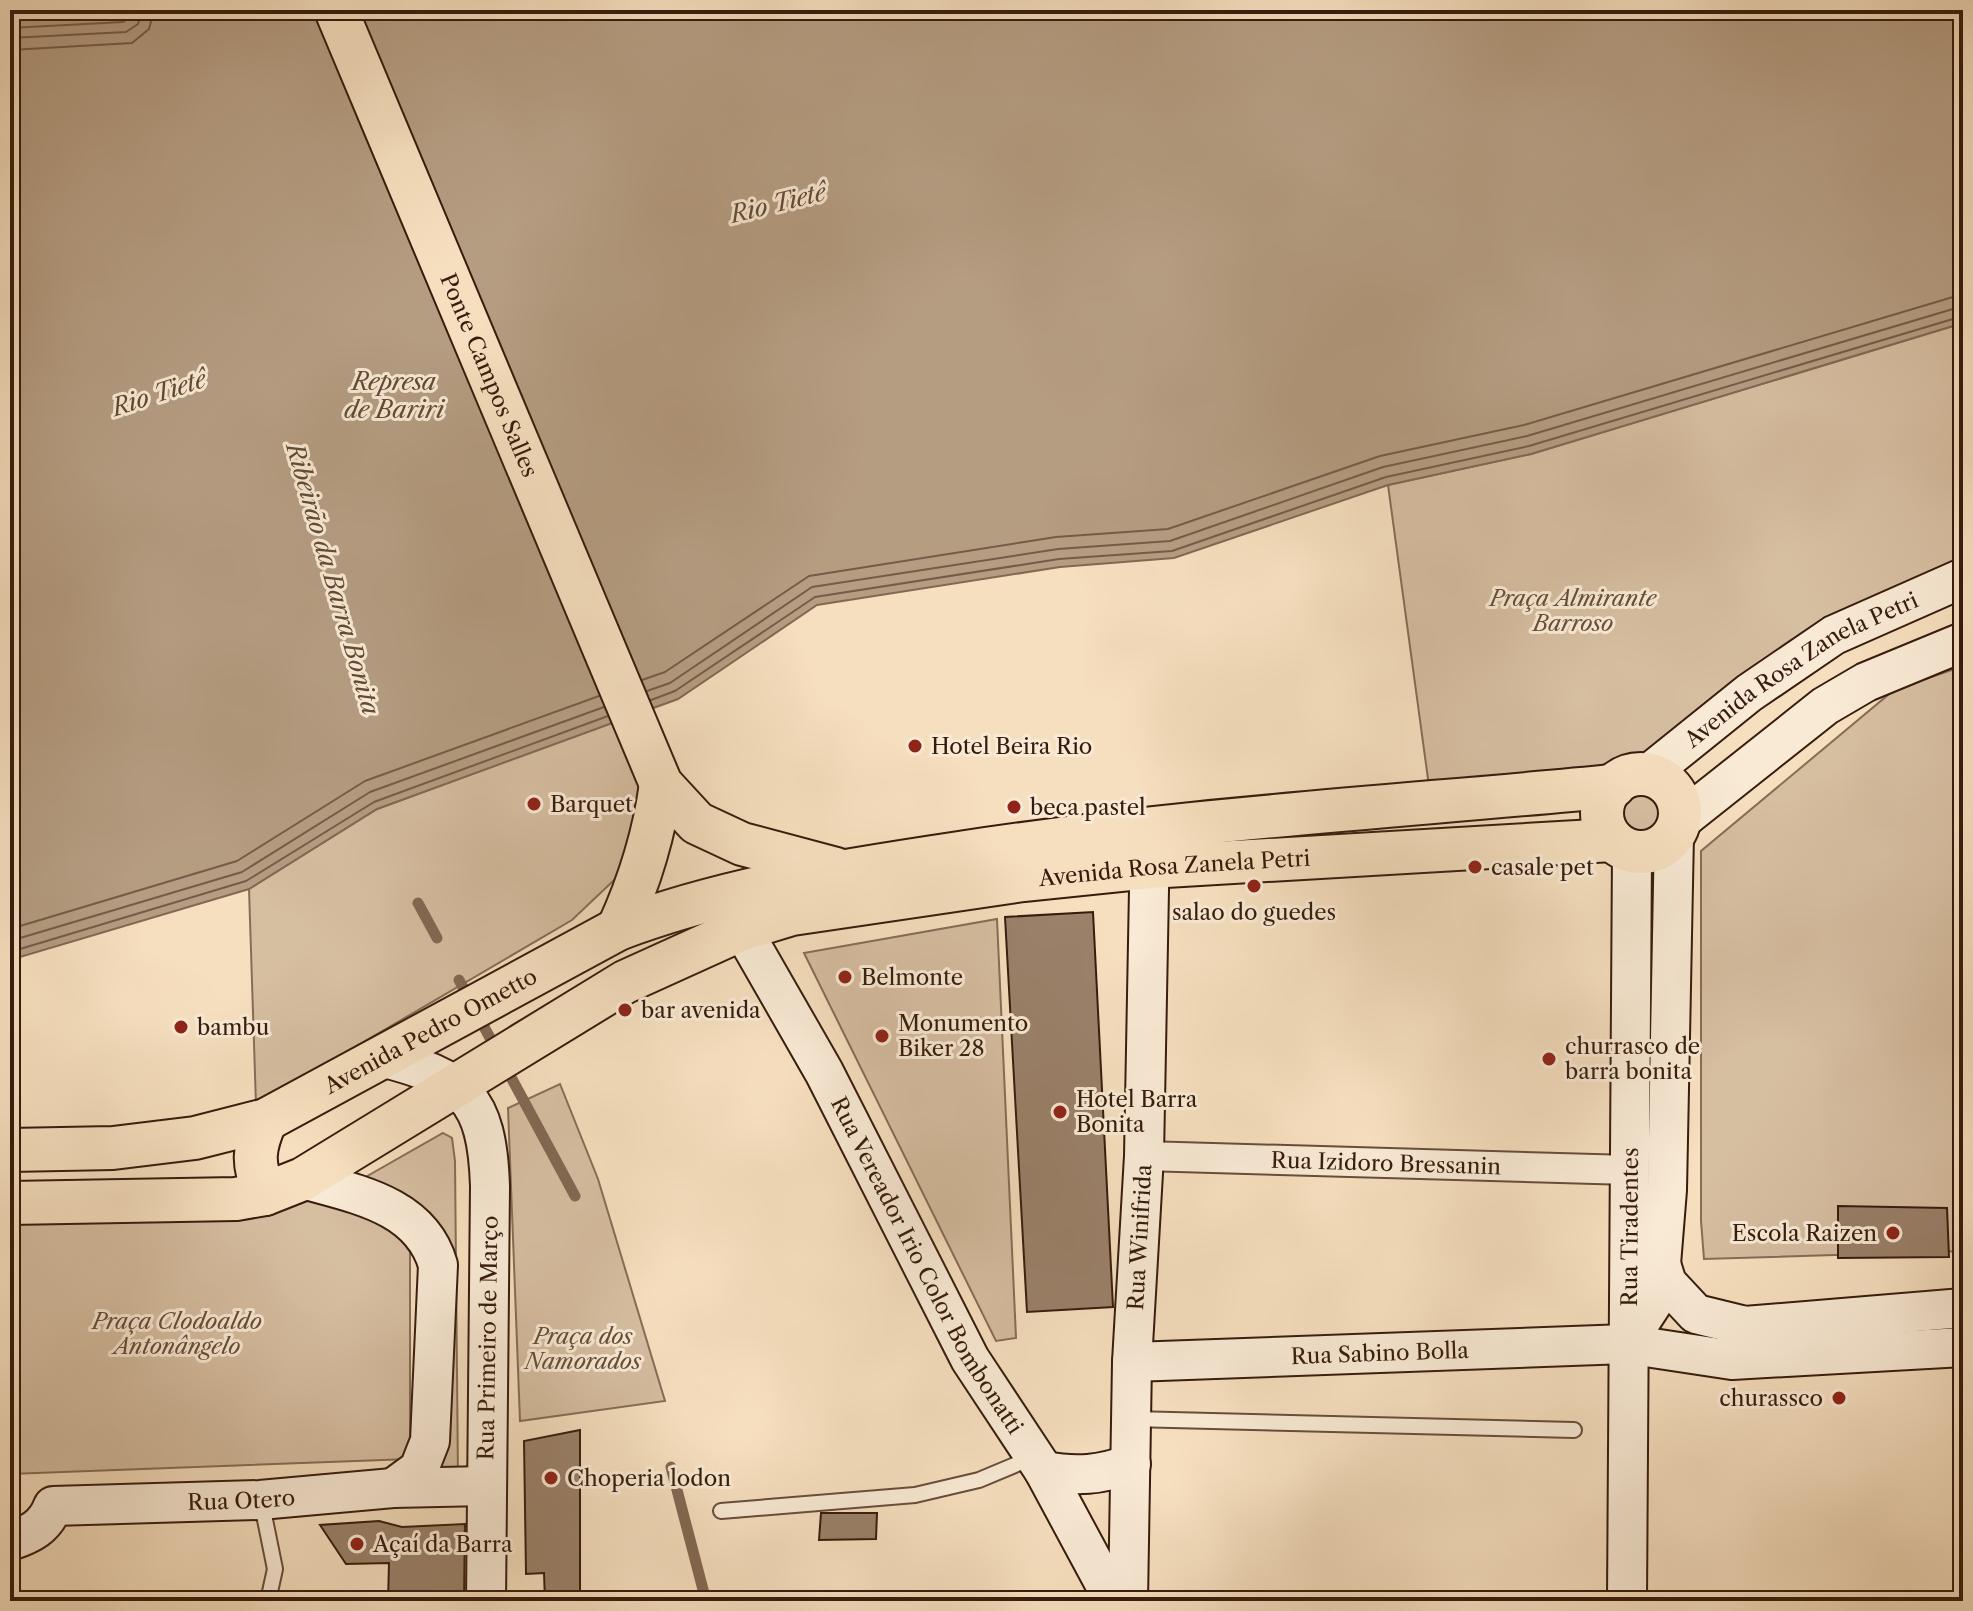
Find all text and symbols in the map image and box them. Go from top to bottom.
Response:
water label: Rio Tietê [725,177,831,229]
street label: Ponte Campos Salles [435,269,544,481]
water label: Rio Tietê [106,363,212,423]
water label: Represa de Bariri [344,367,446,424]
water label: Ribeirão da Barra Bonita [280,438,386,718]
park label: Praça Almirante Barroso [1488,585,1658,637]
street label: Avenida Rosa Zanela Petri [1678,586,1922,754]
place label: Hotel Beira Rio [931,733,1092,760]
marker: Hotel Beira Rio [906,737,924,755]
place label: Barquet [550,791,633,818]
place label: beca pastel [1030,794,1146,821]
marker: Barquet [525,795,543,813]
marker: beca pastel [1005,798,1023,816]
street label: Avenida Rosa Zanela Petri [1036,844,1311,892]
place label: casale pet [1491,854,1594,881]
marker: casale pet [1466,858,1484,876]
marker: salao do guedes [1245,877,1263,895]
place label: salao do guedes [1172,899,1336,926]
street label: Avenida Pedro Ometto [319,962,541,1100]
place label: Belmonte [861,964,963,991]
marker: Belmonte [836,968,854,986]
place label: bar avenida [641,997,761,1024]
marker: bar avenida [616,1001,634,1019]
place label: Monumento Biker 28 [898,1010,1028,1062]
place label: bambu [197,1014,269,1041]
marker: bambu [172,1018,190,1036]
marker: Monumento Biker 28 [873,1027,891,1045]
place label: churrasco de barra bonita [1565,1033,1700,1085]
marker: churrasco de barra bonita [1540,1050,1558,1068]
place label: Hotel Barra Bonita [1076,1086,1198,1138]
street label: Rua Vereador Irio Color Bombonatti [825,1092,1029,1439]
marker: Hotel Barra Bonita [1051,1103,1069,1121]
street label: Rua Izidoro Bressanin [1270,1146,1502,1180]
street label: Rua Tiradentes [1615,1147,1644,1307]
street label: Rua Winifrida [1122,1163,1157,1311]
street label: Rua Primeiro de Março [472,1215,504,1461]
place label: Escola Raizen [1732,1220,1877,1247]
marker: Escola Raizen [1884,1224,1902,1242]
park label: Praça Clodoaldo Antonângelo [90,1308,262,1360]
park label: Praça dos Namorados [523,1323,642,1375]
street label: Rua Sabino Bolla [1290,1336,1470,1370]
place label: churassco [1719,1385,1823,1412]
marker: churassco [1830,1389,1848,1407]
place label: Choperia lodon [567,1465,731,1492]
marker: Choperia lodon [542,1469,560,1487]
street label: Rua Otero [187,1483,296,1516]
place label: Açaí da Barra [372,1531,513,1558]
marker: Açaí da Barra [348,1535,366,1553]

